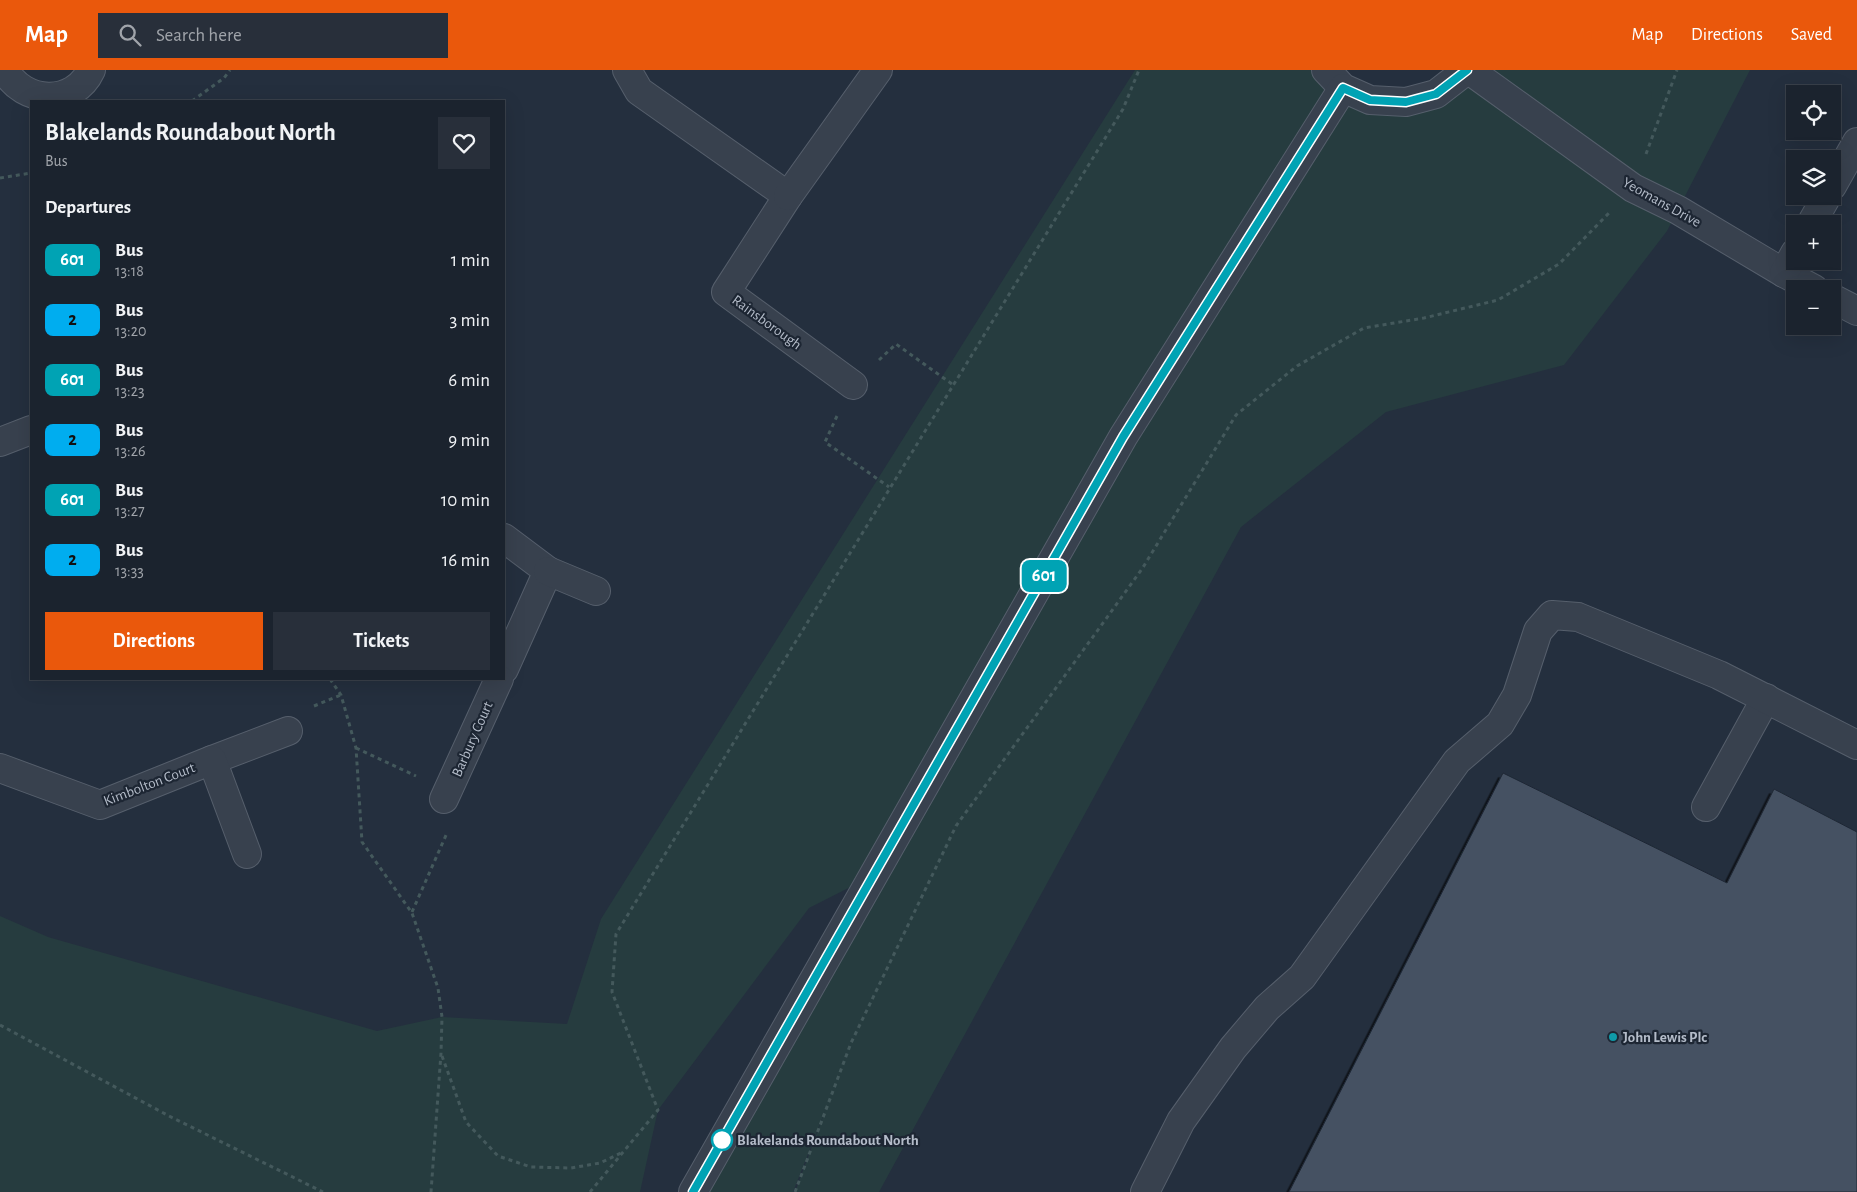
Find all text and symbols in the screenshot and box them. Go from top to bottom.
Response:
search box [98,13,448,58]
icon: search [116,21,144,49]
text: Map [25,23,68,47]
text: Search here [156,26,242,45]
text: Map [1632,26,1663,44]
text: Directions [1691,26,1763,44]
text: Saved [1791,26,1832,44]
map controls [1786,85,1841,335]
button: locate [1786,85,1841,140]
button: heart [438,117,490,169]
text: Blakelands Roundabout North [45,121,336,145]
button: layers [1786,150,1841,205]
text: Bus [45,153,68,169]
street label: Yeomans Drive [1620,175,1703,230]
text: Departures [45,198,131,217]
button: + [1786,215,1841,270]
text: Bus [115,241,143,260]
text: 601 [60,251,85,269]
text: 1 min [451,251,490,270]
text: 13:18 [115,263,144,279]
button: − [1786,280,1841,335]
street label: Rainsborough [729,292,804,353]
text: Bus [115,301,143,320]
text: 2 [68,311,77,329]
text: 3 min [449,311,490,330]
text: 13:20 [115,323,147,339]
text: Bus [115,361,143,380]
text: 601 [60,371,85,389]
text: 6 min [448,371,490,390]
text: 13:23 [115,383,145,399]
text: Bus [115,421,143,440]
text: 2 [68,431,77,449]
text: 9 min [448,431,490,450]
text: 13:26 [115,443,146,459]
text: Bus [115,481,143,500]
text: 601 [60,491,85,509]
text: 10 min [441,491,490,510]
text: 13:27 [115,503,145,519]
text: Bus [115,541,143,560]
text: 2 [68,551,77,569]
text: 16 min [442,551,490,570]
line badge: 601 [1015,560,1073,592]
text: 13:33 [115,563,144,579]
text: 601 [1032,567,1056,585]
button: Directions [45,612,263,670]
button: Tickets [273,612,490,670]
street label: Barbury Court [449,699,496,779]
street label: Kimbolton Court [101,760,197,809]
place label: John Lewis Plc [1623,1030,1707,1045]
marker: John Lewis Plc [1607,1031,1619,1043]
marker: Blakelands Roundabout North [711,1129,733,1151]
place label: Blakelands Roundabout North [737,1133,919,1148]

